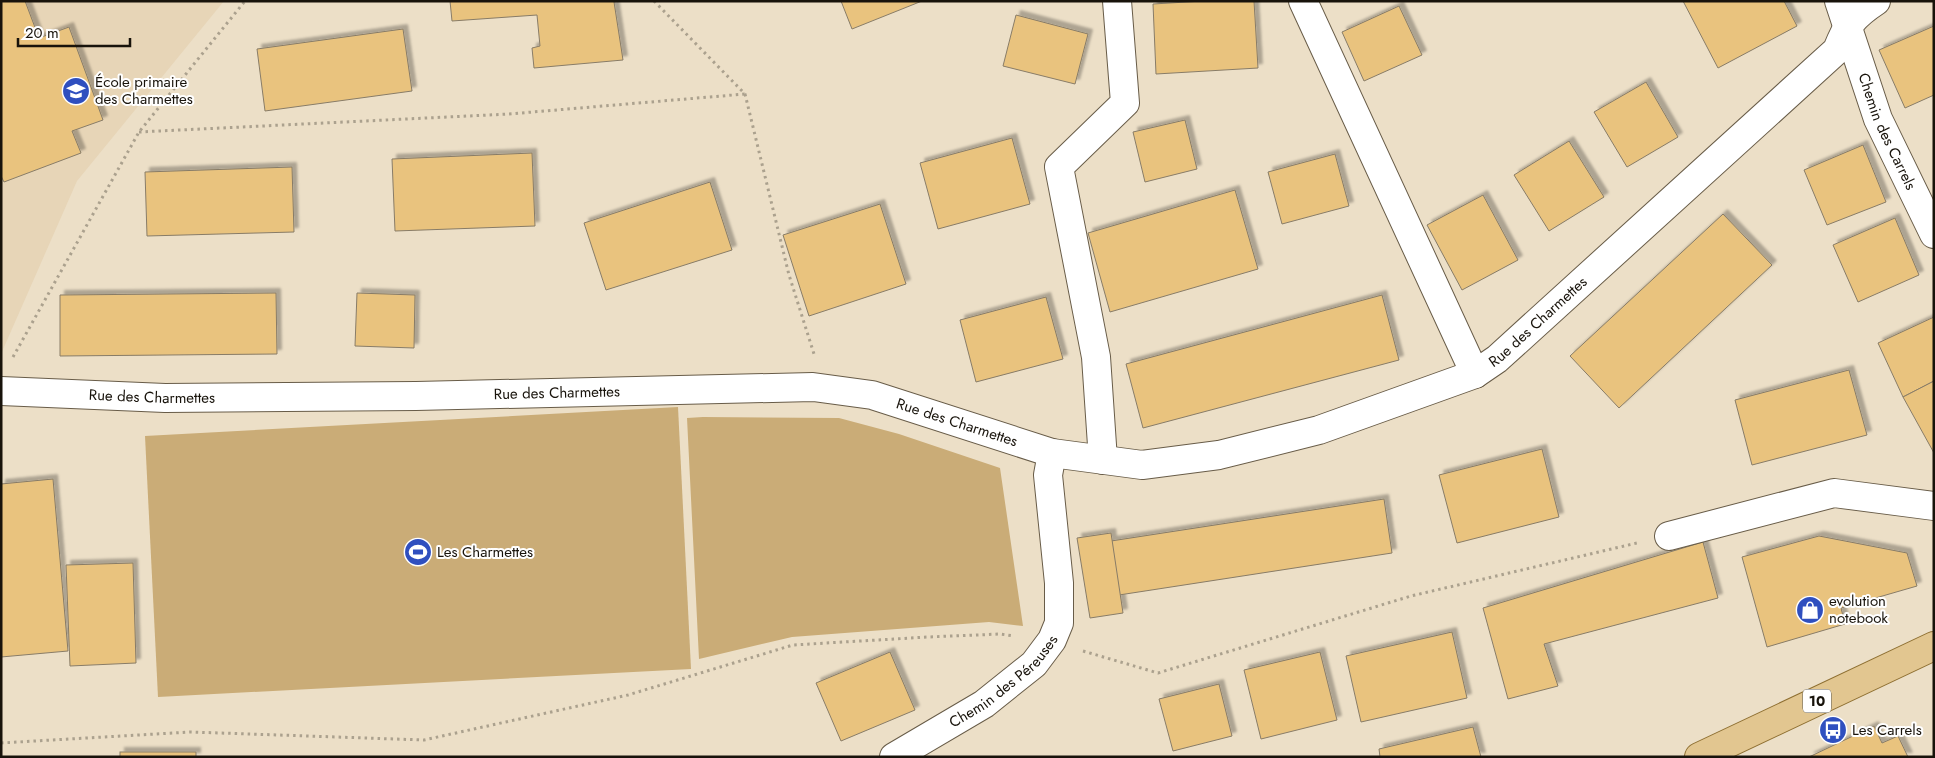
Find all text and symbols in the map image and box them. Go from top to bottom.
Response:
scale bar [18,15,130,47]
text: 20 m [25,22,59,44]
street label: Chemin des Carrels [1852,70,1922,194]
place label: École primaire des Charmettes [95,71,193,110]
school or university icon: École primaire des Charmettes [61,76,91,106]
street label: Rue des Charmettes [1484,271,1592,373]
street label: Rue des Charmettes [493,380,620,405]
street label: Rue des Charmettes [88,384,215,409]
street label: Rue des Charmettes [893,393,1020,452]
sports icon: Les Charmettes [403,537,433,567]
place label: Les Charmettes [437,541,533,563]
place label: evolution notebook [1829,590,1888,629]
shop icon: evolution notebook [1795,595,1825,625]
street label: Chemin des Péreuses [945,632,1064,733]
road number: 10 [1803,689,1831,712]
bus stop icon: Les Carrels [1818,715,1848,745]
place label: Les Carrels [1852,719,1922,741]

